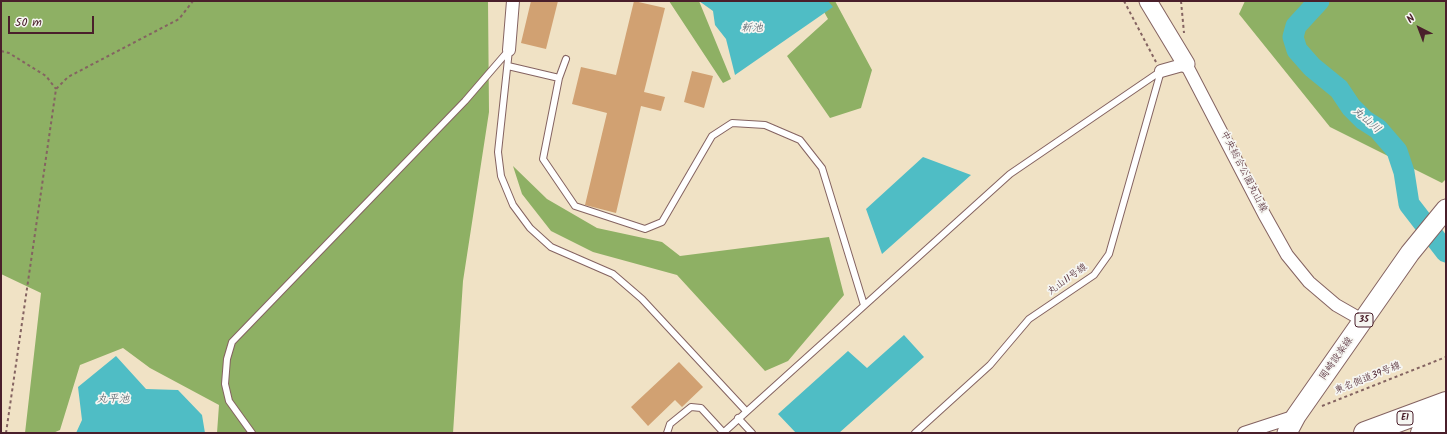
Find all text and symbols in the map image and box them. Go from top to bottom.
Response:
scale bar [10,8,96,34]
north arrow [1399,8,1439,48]
text: N [1402,10,1420,28]
text: 50 m [15,13,42,32]
water label: 新池 [741,22,763,36]
water label: 丸山川 [1349,105,1383,137]
street label: 中央総合公園丸山線 [1217,129,1269,215]
street label: 丸山11号線 [1046,262,1090,298]
road number: 35 [1355,313,1373,327]
street label: 岡崎設楽線 [1318,335,1356,383]
street label: 東名側道39号線 [1333,360,1403,398]
water label: 丸平池 [97,393,129,407]
road number: E1 [1397,411,1413,425]

